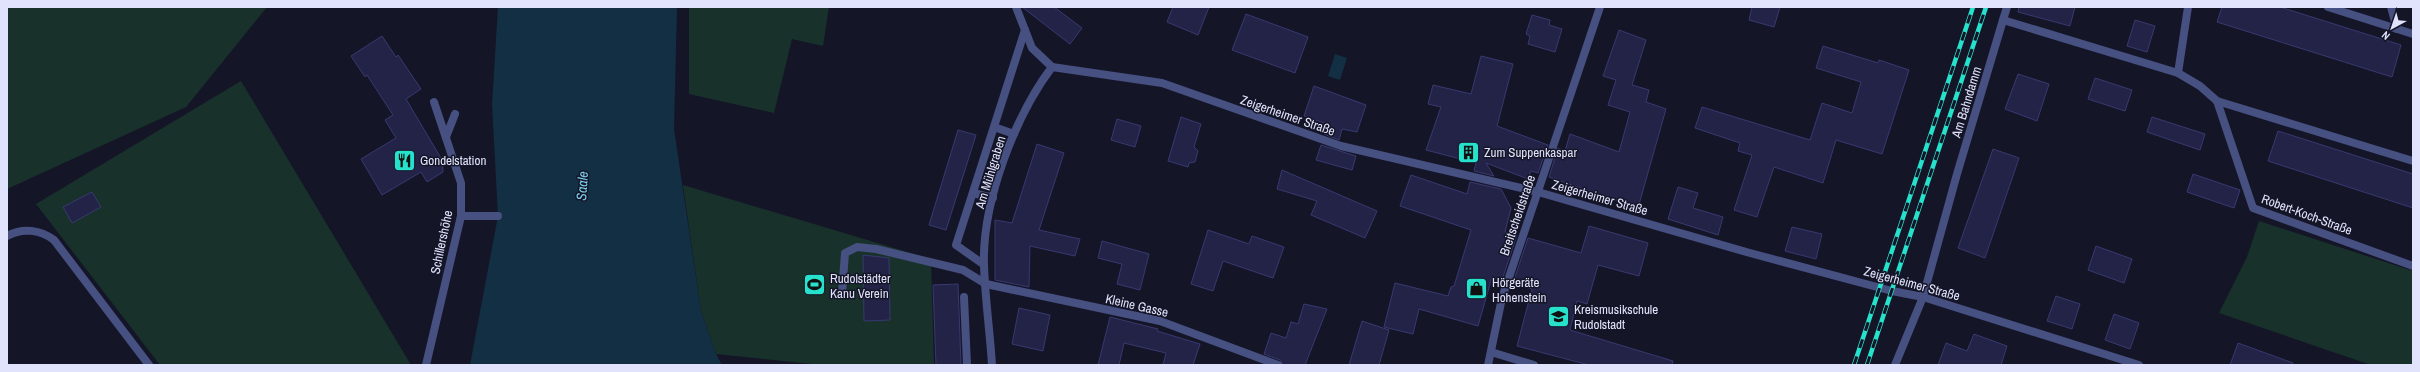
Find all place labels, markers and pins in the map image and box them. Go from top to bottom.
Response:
building icon: Zum Suppenkaspar [1455,139,1481,165]
place label: Zum Suppenkaspar [1484,144,1577,161]
restaurant icon: Gondelstation [391,147,417,173]
place label: Gondelstation [420,152,486,169]
place label: Rudolstädter Kanu Verein [830,270,891,302]
sports icon: Rudolstädter Kanu Verein [802,272,828,298]
place label: Hörgeräte Hohenstein [1492,274,1547,306]
shop icon: Hörgeräte Hohenstein [1463,276,1489,302]
place label: Kreismusikschule Rudolstadt [1574,301,1658,333]
school or university icon: Kreismusikschule Rudolstadt [1545,303,1571,329]

